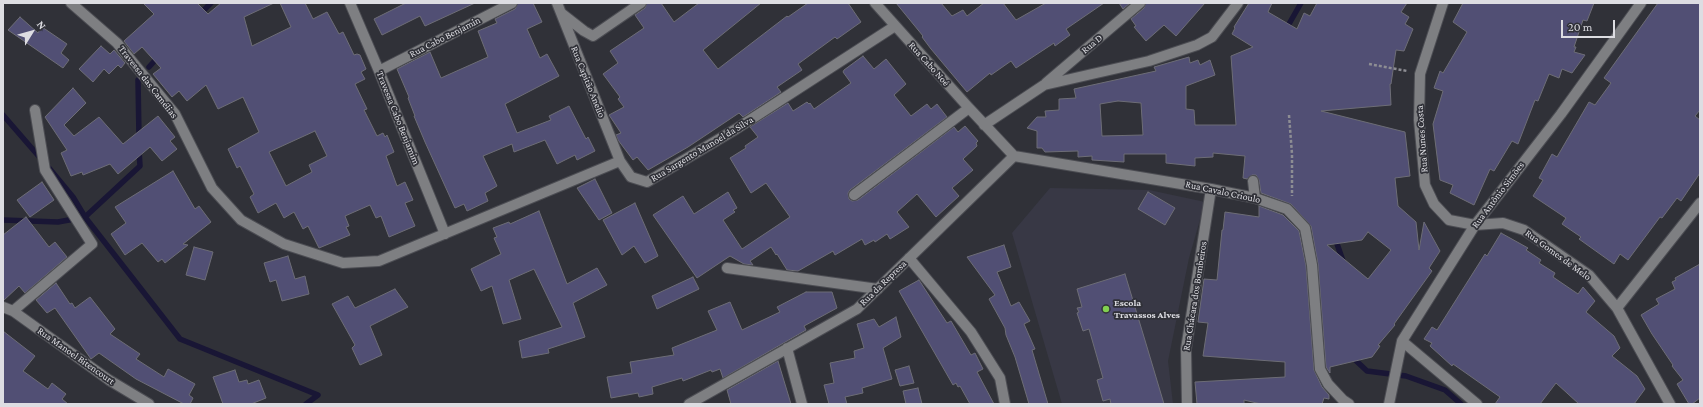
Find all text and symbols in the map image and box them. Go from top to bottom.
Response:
north arrow [12,12,52,52]
scale bar [1563,12,1617,38]
street label: Rua Cabo Benjamin [408,14,482,60]
text: N [35,18,49,31]
text: 20 m [1568,20,1592,34]
street label: Rua D [1079,32,1105,56]
street label: Rua Cabo Noé [906,39,952,89]
street label: Travessa das Camélias [116,43,180,121]
street label: Rua Capitão Anelio [568,45,608,119]
street label: Travessa Cabo Benjamim [374,69,422,167]
street label: Rua Nunes Costa [1414,105,1430,173]
street label: Rua Sargento Manoel da Silva [649,114,755,184]
street label: Rua Antônio Simões [1469,159,1527,231]
street label: Rua Cavalo Crioulo [1184,178,1262,206]
street label: Rua Gomes de Melo [1523,227,1593,283]
street label: Rua Chácara dos Bombeiros [1180,240,1210,352]
street label: Rua da Represa [857,258,909,308]
place label: Escola Travassos Alves [1114,297,1180,320]
marker: Escola Travassos Alves [1101,304,1111,314]
street label: Rua Manoel Bitencourt [35,325,117,387]

